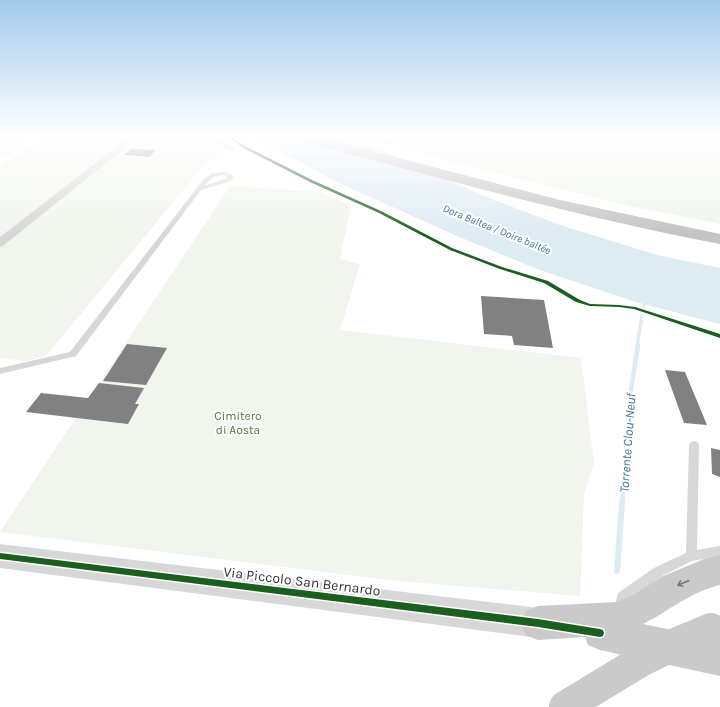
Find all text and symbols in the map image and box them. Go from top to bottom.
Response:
water label: Dora Baltea / Doire baltée [441,202,553,257]
water label: Torrente Clou-Neuf [617,392,639,493]
park label: Cimitero di Aosta [214,409,262,437]
street label: Via Piccolo San Bernardo [222,563,381,600]
one-way arrow [678,580,690,587]

